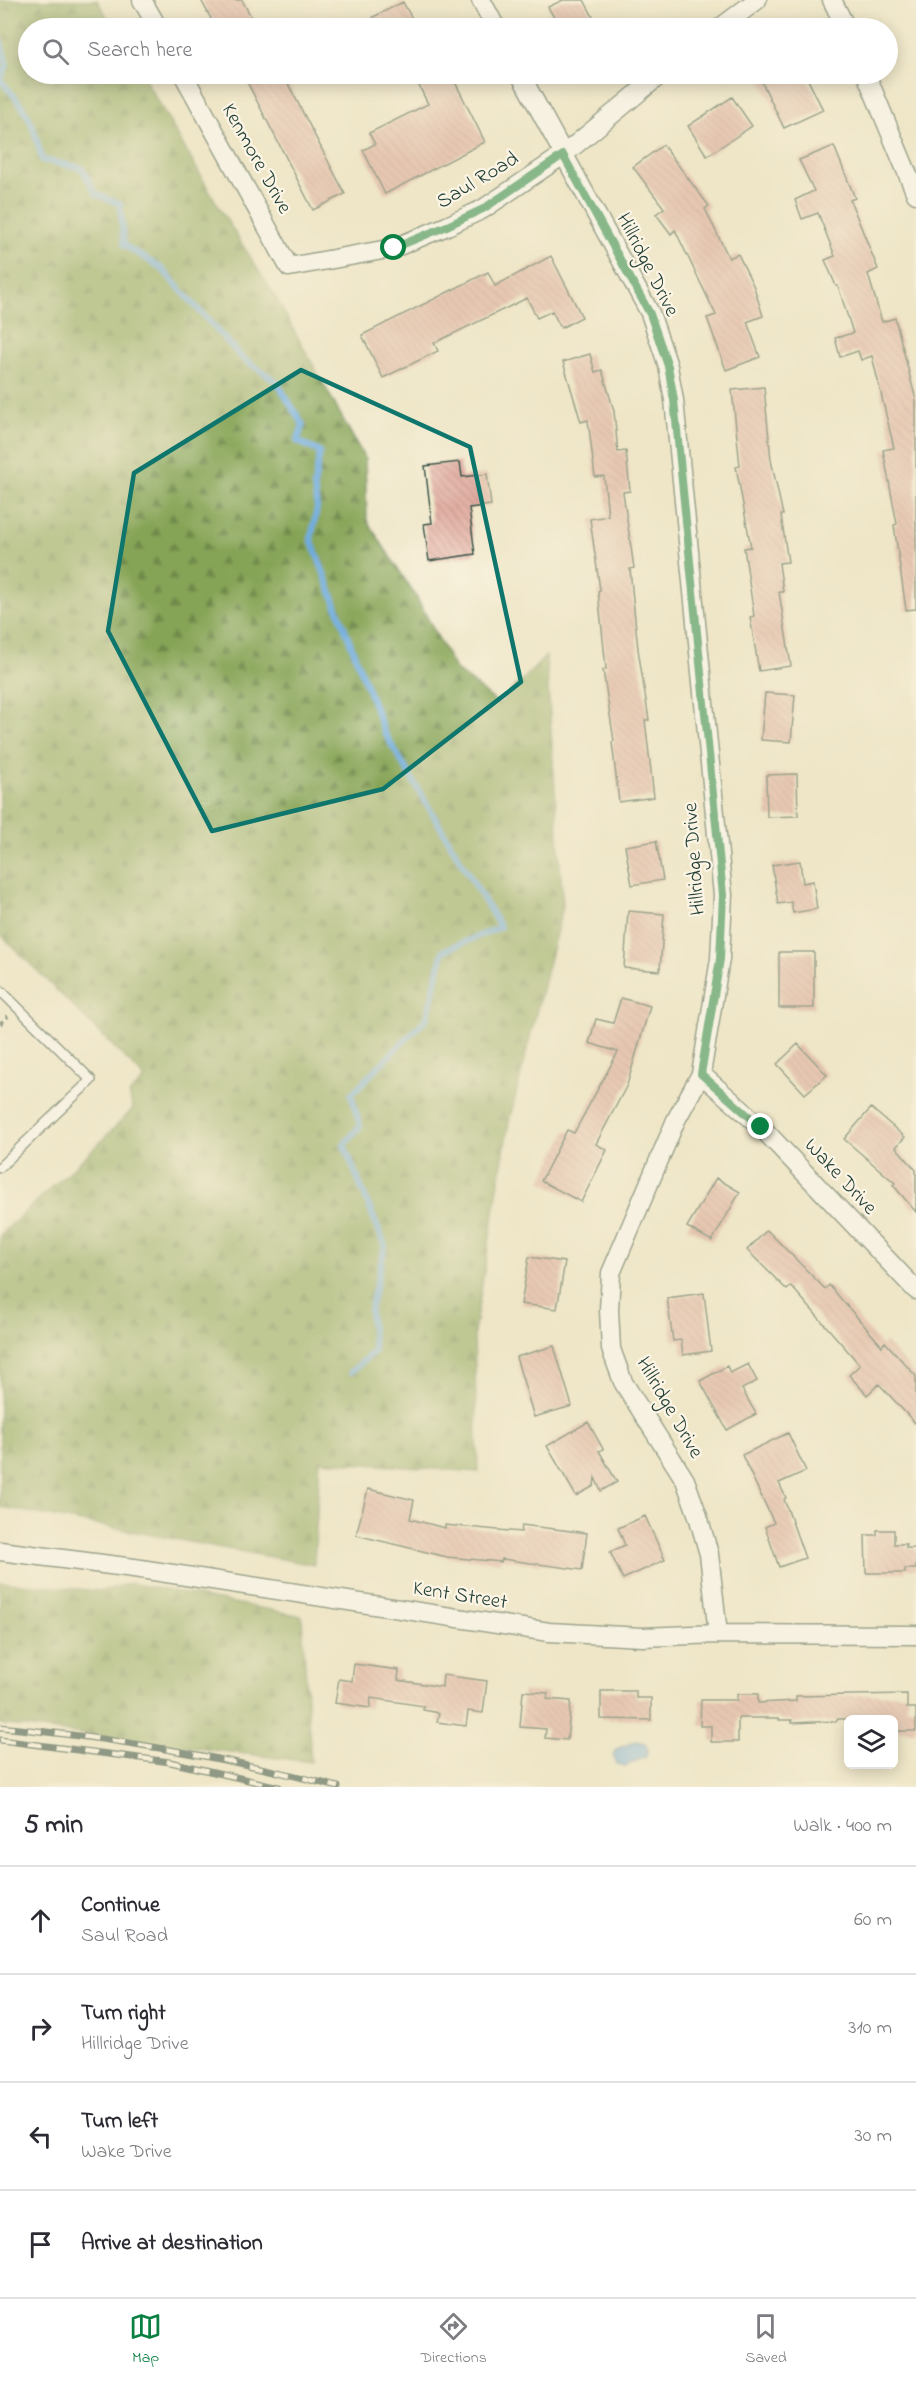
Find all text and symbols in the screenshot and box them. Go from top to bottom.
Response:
search box [18,18,898,84]
icon: search [39,35,72,68]
text: Search here [87,35,192,67]
street label: Kenmore Drive [213,98,299,220]
street label: Saul Road [431,145,525,217]
street label: Hillridge Drive [606,208,686,324]
route start [380,234,406,260]
street label: Hillridge Drive [676,801,716,916]
route end [747,1113,773,1139]
street label: Wake Drive [797,1132,884,1223]
street label: Hillridge Drive [626,1352,711,1466]
street label: Kent Street [411,1574,509,1618]
map controls [844,1715,898,1769]
button: layers [844,1715,898,1769]
text: 5 min [24,1807,83,1845]
text: Walk · 400 m [793,1812,892,1841]
text: Continue [81,1890,160,1922]
icon: ahead [24,1904,57,1937]
text: 60 m [854,1906,892,1935]
text: Saul Road [81,1922,168,1951]
text: Turn right [81,1998,166,2030]
icon: right [24,2012,57,2045]
text: 310 m [848,2014,892,2043]
text: Hillridge Drive [81,2030,189,2059]
text: Turn left [81,2106,158,2138]
icon: left [24,2120,57,2153]
text: 30 m [855,2122,892,2151]
text: Wake Drive [81,2138,172,2167]
icon: arrive [24,2228,57,2261]
text: Arrive at destination [81,2228,263,2260]
tab: Map [129,2310,162,2370]
tab: Directions [420,2310,487,2370]
tab: Saved [745,2310,787,2370]

